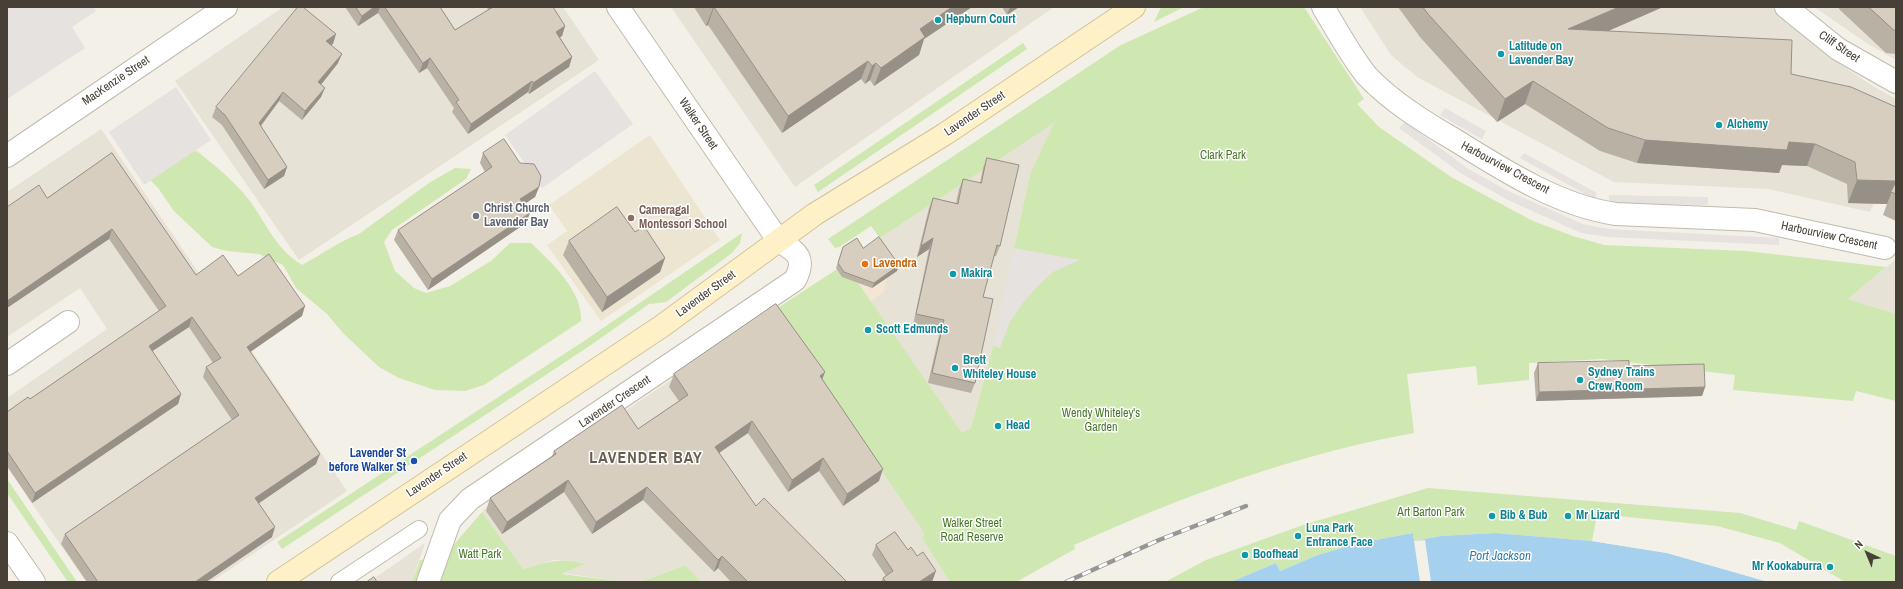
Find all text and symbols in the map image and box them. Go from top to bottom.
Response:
place label: Hepburn Court [946,13,1015,27]
marker: Hepburn Court [933,15,943,25]
street label: Cliff Street [1816,28,1862,66]
place label: Latitude on Lavender Bay [1509,40,1574,68]
marker: Latitude on Lavender Bay [1496,49,1506,59]
street label: MacKenzie Street [80,53,152,109]
street label: Lavender Street [942,88,1008,140]
street label: Walker Street [675,95,721,153]
place label: Alchemy [1727,118,1768,132]
marker: Alchemy [1714,120,1724,130]
street label: Harbourview Crescent [1458,139,1552,197]
park label: Clark Park [1200,149,1246,163]
place label: Christ Church Lavender Bay [484,202,550,230]
place label: Cameragal Montessori School [639,204,727,232]
marker: Christ Church Lavender Bay [471,211,481,221]
marker: Cameragal Montessori School [626,213,636,223]
street label: Harbourview Crescent [1780,219,1878,253]
place label: Lavendra [873,257,917,271]
marker: Lavendra [860,259,870,269]
place label: Makira [961,267,992,281]
street label: Lavender Street [673,268,739,320]
marker: Makira [948,269,958,279]
place label: Scott Edmunds [876,323,948,337]
marker: Scott Edmunds [863,325,873,335]
place label: Brett Whiteley House [963,354,1036,382]
marker: Brett Whiteley House [950,363,960,373]
place label: Sydney Trains Crew Room [1588,366,1655,394]
street label: Lavender Crescent [577,373,653,431]
marker: Sydney Trains Crew Room [1575,375,1585,385]
park label: Wendy Whiteley's Garden [1062,407,1140,435]
place label: Head [1006,419,1030,433]
marker: Head [993,421,1003,431]
place label: Lavender St before Walker St [329,447,406,475]
street label: Lavender Street [404,449,470,501]
district label: LAVENDER BAY [589,449,703,469]
marker: Lavender St before Walker St [409,456,419,466]
park label: Art Barton Park [1397,506,1465,520]
place label: Bib & Bub [1500,509,1548,523]
place label: Mr Lizard [1576,509,1620,523]
marker: Bib & Bub [1487,511,1497,521]
marker: Mr Lizard [1563,511,1573,521]
park label: Walker Street Road Reserve [941,517,1003,545]
place label: Luna Park Entrance Face [1306,522,1373,550]
marker: Luna Park Entrance Face [1293,531,1303,541]
north arrow [1847,533,1887,573]
text: N [1851,537,1866,552]
park label: Watt Park [459,548,501,562]
place label: Boofhead [1253,548,1298,562]
water label: Port Jackson [1469,549,1531,565]
marker: Boofhead [1240,550,1250,560]
place label: Mr Kookaburra [1752,560,1822,574]
marker: Mr Kookaburra [1825,562,1835,572]

